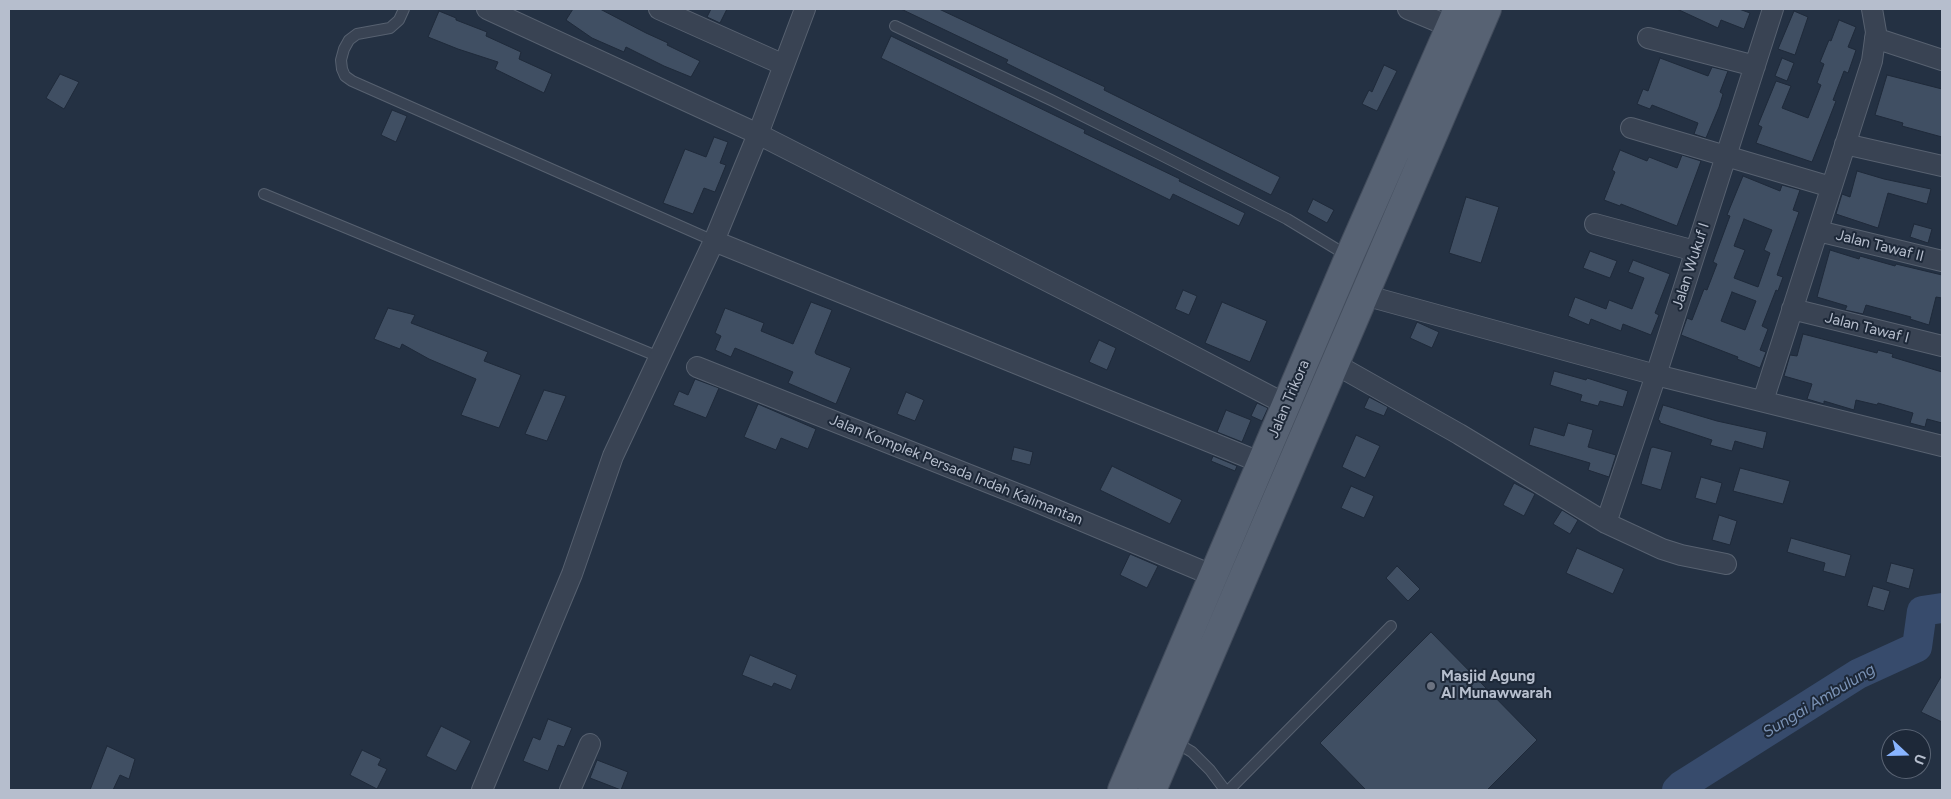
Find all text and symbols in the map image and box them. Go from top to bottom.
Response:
street label: Jalan Wukuf I [1669,220,1713,312]
street label: Jalan Tawaf II [1834,226,1926,266]
street label: Jalan Tawaf I [1823,309,1911,347]
street label: Jalan Trikora [1264,357,1314,441]
street label: Jalan Komplek Persada Indah Kalimantan [827,411,1085,529]
water label: Sungai Ambulung [1759,660,1879,742]
place label: Masjid Agung Al Munawwarah [1441,668,1552,703]
marker: Masjid Agung Al Munawwarah [1425,680,1437,692]
north arrow [1881,729,1931,779]
text: U [1910,752,1929,767]

